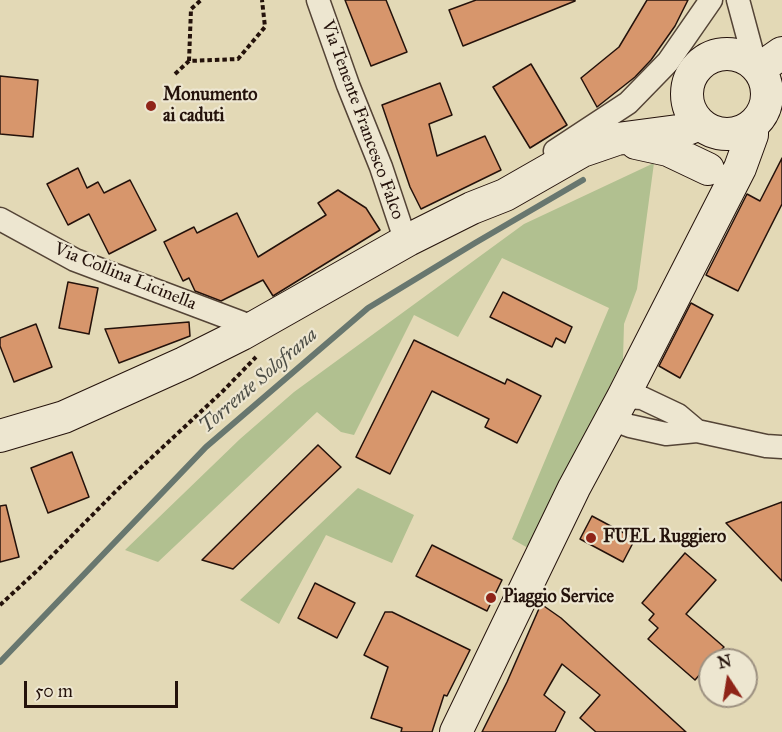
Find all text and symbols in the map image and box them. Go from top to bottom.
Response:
street label: Via Tenente Francesco Falco [316,18,408,222]
place label: Monumento ai caduti [163,85,258,128]
marker: Monumento ai caduti [144,99,158,113]
street label: Via Collina Licinella [51,239,199,315]
water label: Torrente Solofrana [195,323,323,439]
place label: FUEL Ruggiero [603,527,726,549]
marker: FUEL Ruggiero [584,531,598,545]
place label: Piaggio Service [503,587,614,609]
marker: Piaggio Service [484,591,498,605]
north arrow [698,648,758,708]
text: N [716,651,733,673]
scale bar [27,669,182,707]
text: 50 m [35,680,73,702]

